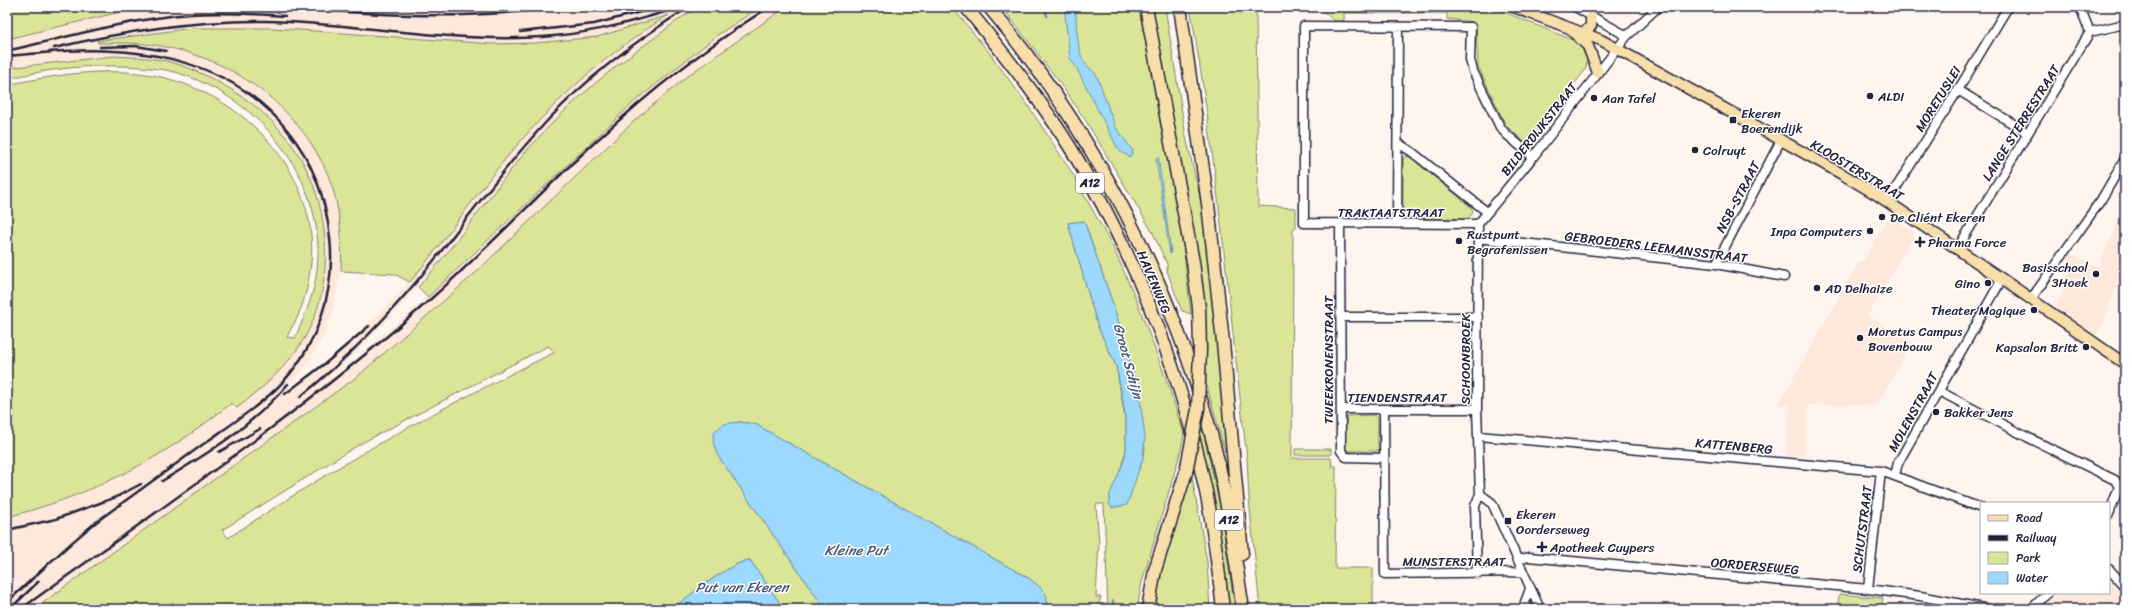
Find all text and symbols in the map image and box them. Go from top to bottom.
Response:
street label: LANGE STERRESTRAAT [1976,59,2067,186]
street label: MORETUSLEI [1909,61,1967,137]
street label: BILDERDIJKSTRAAT [1495,76,1584,181]
place label: ALDI [1877,85,1904,108]
place label: Aan Tafel [1601,87,1656,110]
marker: ALDI [1865,91,1875,101]
marker: Aan Tafel [1589,93,1599,103]
place label: Ekeren Boerendijk [1741,102,1803,140]
marker: Ekeren Boerendijk [1728,115,1738,125]
street label: KLOOSTERSTRAAT [1806,133,1909,208]
place label: Colruyt [1703,139,1746,162]
marker: Colruyt [1690,145,1700,155]
street label: NSB-STRAAT [1709,156,1767,237]
road number: A12 [1076,173,1104,193]
street label: TRAKTAATSTRAAT [1338,201,1446,224]
place label: De Cliént Ekeren [1890,206,1985,229]
marker: De Cliént Ekeren [1877,212,1887,222]
place label: Inpa Computers [1770,220,1863,243]
place label: Rustpunt Begrafenissen [1467,223,1548,261]
street label: GEBROEDERS LEEMANSSTRAAT [1563,224,1750,270]
marker: Inpa Computers [1865,226,1875,236]
place label: Pharma Force [1928,231,2007,254]
marker: Rustpunt Begrafenissen [1454,236,1464,246]
marker: Pharma Force [1915,237,1925,247]
street label: HAVENWEG [1130,247,1178,317]
place label: Basisschool 3Hoek [2022,256,2088,294]
marker: Basisschool 3Hoek [2091,269,2101,279]
place label: Gino [1955,272,1980,295]
place label: AD Delhaize [1824,277,1893,300]
marker: Gino [1983,278,1993,288]
marker: AD Delhaize [1812,283,1822,293]
street label: TWEEKRONENSTRAAT [1317,295,1340,424]
place label: Theater Magique [1931,299,2026,322]
marker: Theater Magique [2029,305,2039,315]
street label: SCHOONBROEK [1454,312,1477,404]
water label: Groot Schijn [1106,320,1150,403]
place label: Moretus Campus Bovenbouw [1868,320,1963,358]
marker: Moretus Campus Bovenbouw [1855,333,1865,343]
place label: Kapsalon Britt [1996,336,2078,359]
marker: Kapsalon Britt [2081,342,2091,352]
street label: MOLENSTRAAT [1882,367,1945,456]
street label: TIENDENSTRAAT [1347,386,1448,409]
place label: Bakker Jens [1944,401,2013,424]
marker: Bakker Jens [1931,407,1941,417]
street label: KATTENBERG [1694,431,1774,461]
street label: SCHUTSTRAAT [1845,483,1879,574]
legend [1980,502,2110,594]
place label: Ekeren Oorderseweg [1516,503,1590,541]
text: Road [2016,507,2043,529]
road number: A12 [1215,510,1243,530]
marker: Ekeren Oorderseweg [1503,516,1513,526]
text: Railway [2016,527,2057,549]
place label: Apotheek Cuypers [1549,536,1654,559]
water label: Kleine Put [824,538,890,563]
marker: Apotheek Cuypers [1537,542,1547,552]
text: Park [2016,547,2041,569]
street label: MUNSTERSTRAAT [1402,550,1507,573]
street label: OORDERSEWEG [1710,551,1800,581]
text: Water [2016,567,2049,589]
water label: Put van Ekeren [695,575,790,600]

